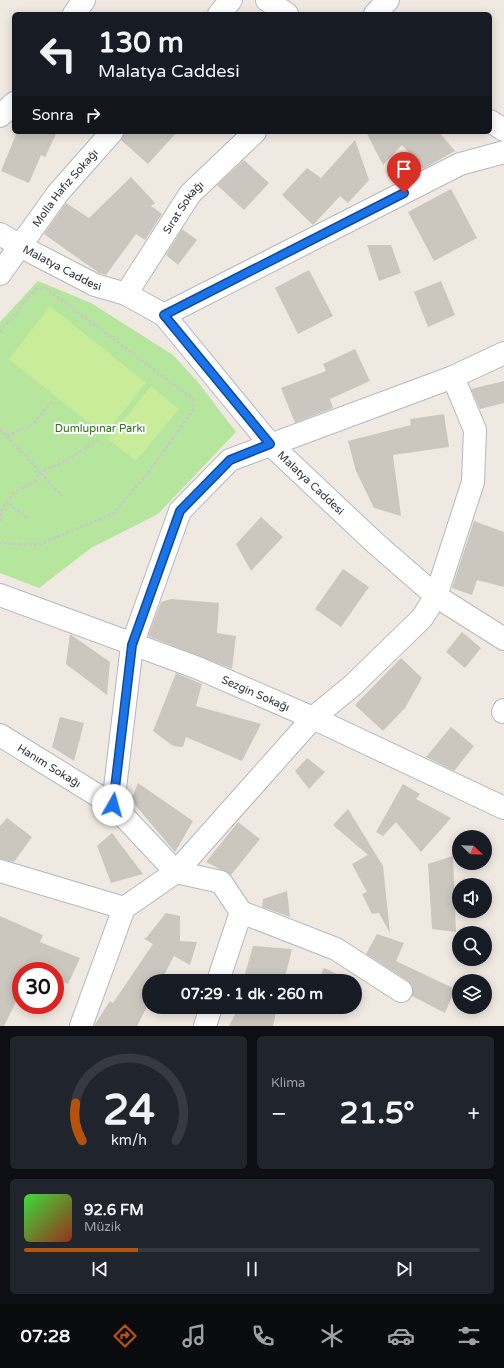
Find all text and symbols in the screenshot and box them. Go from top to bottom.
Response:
text: 130 m [98,26,184,60]
icon: left [32,28,84,80]
text: Malatya Caddesi [98,60,240,82]
icon: right [82,104,104,126]
text: Sonra [32,106,74,124]
street label: Molla Hafız Sokağı [29,146,101,229]
pin [387,152,421,193]
icon: arrive [393,158,415,180]
street label: Sırat Sokağı [160,178,206,236]
street label: Malatya Caddesi [21,242,103,293]
park label: Dumlupınar Parkı [55,422,145,435]
street label: Malatya Caddesi [275,448,347,517]
street label: Sezgin Sokağı [220,673,292,714]
street label: Hanım Sokağı [15,741,83,790]
position arrow [92,784,134,826]
north arrow [452,830,492,870]
map controls [452,830,492,1014]
button: sound [452,878,492,918]
button: search [452,926,492,966]
speed limit sign: 30 [12,962,64,1014]
button: layers [452,974,492,1014]
text: 07:29 · 1 dk · 260 m [181,985,323,1003]
text: Klima [271,1075,305,1091]
text: 24 [102,1085,155,1135]
text: 21.5° [340,1095,415,1132]
text: − [271,1101,287,1127]
text: + [468,1101,480,1127]
text: km/h [111,1131,146,1148]
text: 92.6 FM [84,1201,144,1219]
text: Müzik [84,1219,121,1235]
icon: previous [89,1258,111,1280]
icon: pause [241,1258,263,1280]
icon: next [393,1258,415,1280]
icon: directions [111,1322,139,1350]
icon: music [180,1322,208,1350]
icon: phone [249,1322,277,1350]
icon: climate [318,1322,346,1350]
icon: car [387,1322,415,1350]
icon: filters [455,1322,483,1350]
text: 07:28 [20,1325,70,1347]

